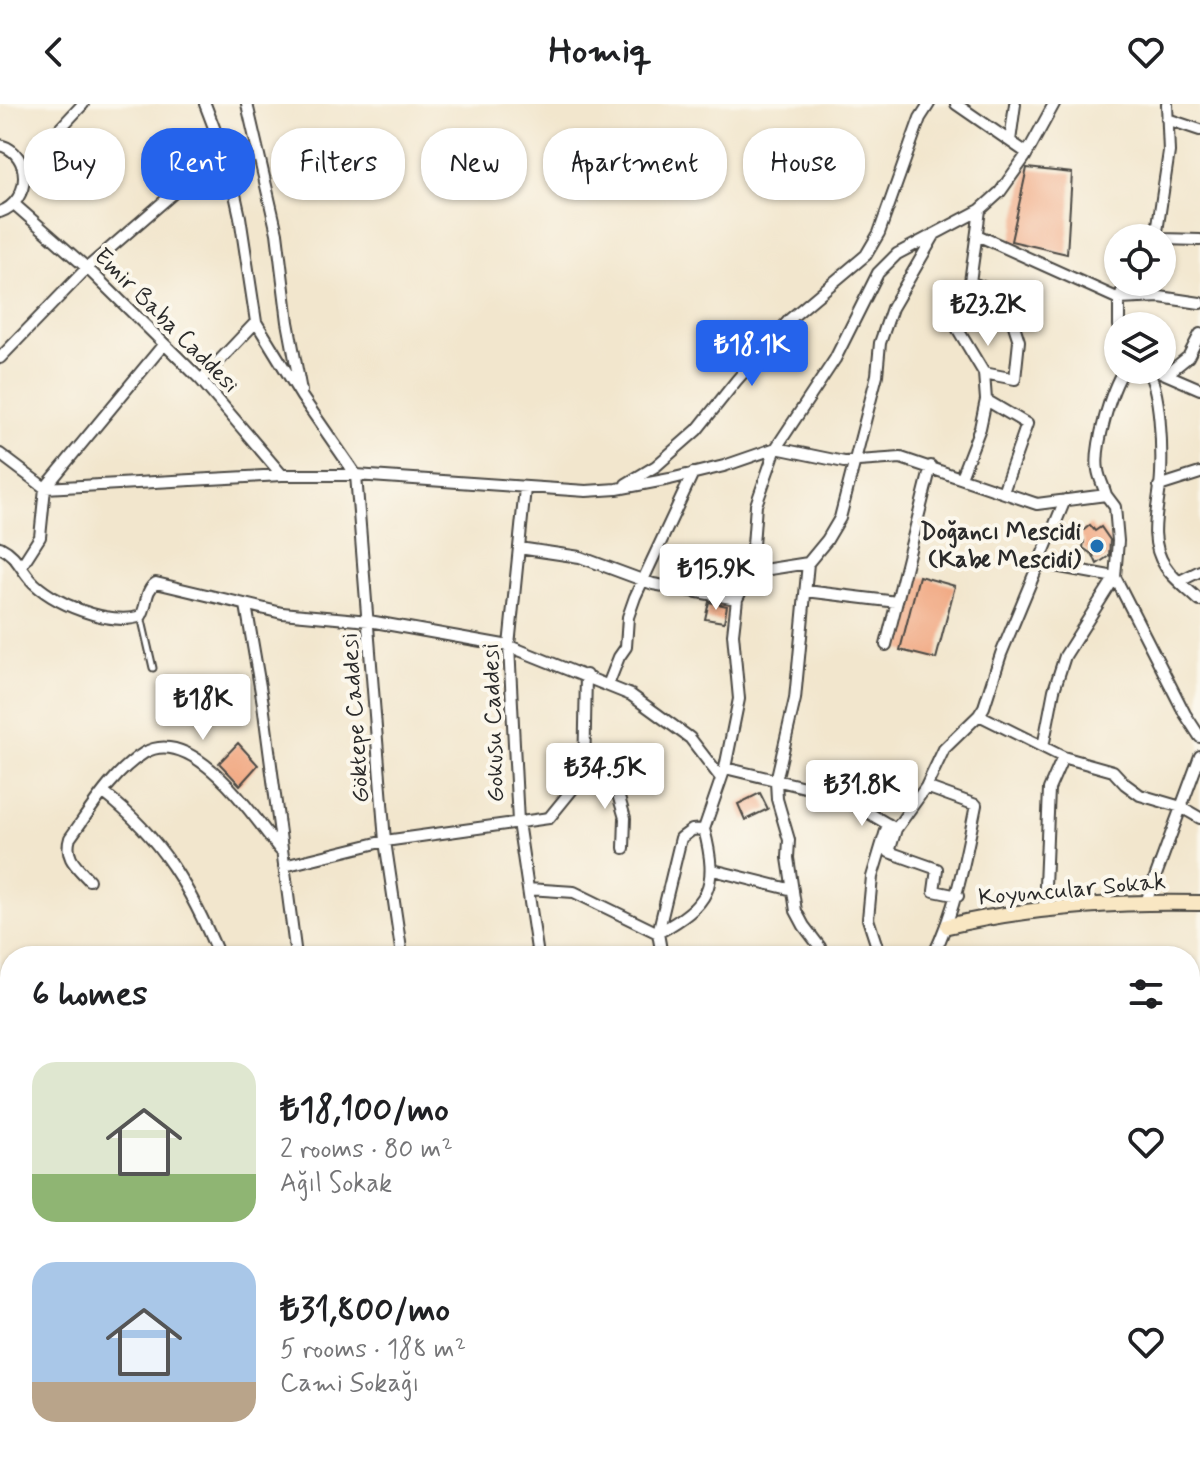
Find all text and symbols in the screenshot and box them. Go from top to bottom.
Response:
text: Homiq [548,29,652,76]
icon: back [32,30,76,74]
icon: heart [1124,30,1168,74]
chip: Buy [24,128,125,200]
chip: Rent [141,128,255,200]
chip: Filters [271,128,405,200]
chip: New [421,128,527,200]
chip: Apartment [543,128,727,200]
chip: House [743,128,865,200]
map controls [1104,224,1176,384]
button: locate [1104,224,1176,296]
street label: Emir Baba Caddesi [87,242,245,400]
pin: ₺23.2K [923,280,1053,348]
text: ₺23.2K [950,289,1026,323]
button: layers [1104,312,1176,384]
pin: ₺18.1K [687,320,817,388]
text: ₺18.1K [714,329,790,363]
place label: Doğancı Mescidi (Kabe Mescidi) [920,517,1081,576]
marker: Doğancı Mescidi (Kabe Mescidi) [1088,537,1106,555]
pin: ₺15.9K [651,544,781,612]
text: ₺15.9K [678,553,754,587]
street label: Göktepe Caddesi [335,632,377,804]
street label: Gokusu Caddesi [476,643,512,803]
pin: ₺18K [156,674,250,742]
text: ₺18K [173,683,233,717]
pin: ₺34.5K [540,743,670,811]
text: ₺34.5K [564,752,646,786]
pin: ₺31.8K [797,760,927,828]
text: ₺31.8K [824,769,900,803]
street label: Koyuncular Sokak [977,866,1167,914]
text: 6 homes [32,972,147,1017]
icon: filters [1124,972,1168,1016]
text: ₺18,100/mo [280,1088,449,1133]
icon: home [96,1094,192,1190]
icon: heart [1124,1120,1168,1164]
text: 2 rooms · 80 m² [280,1133,453,1167]
text: Ağıl Sokak [280,1167,392,1201]
text: ₺31,800/mo [280,1288,450,1333]
icon: home [96,1294,192,1390]
icon: heart [1124,1320,1168,1364]
text: 5 rooms · 188 m² [280,1333,466,1367]
text: Cami Sokağı [280,1367,420,1401]

